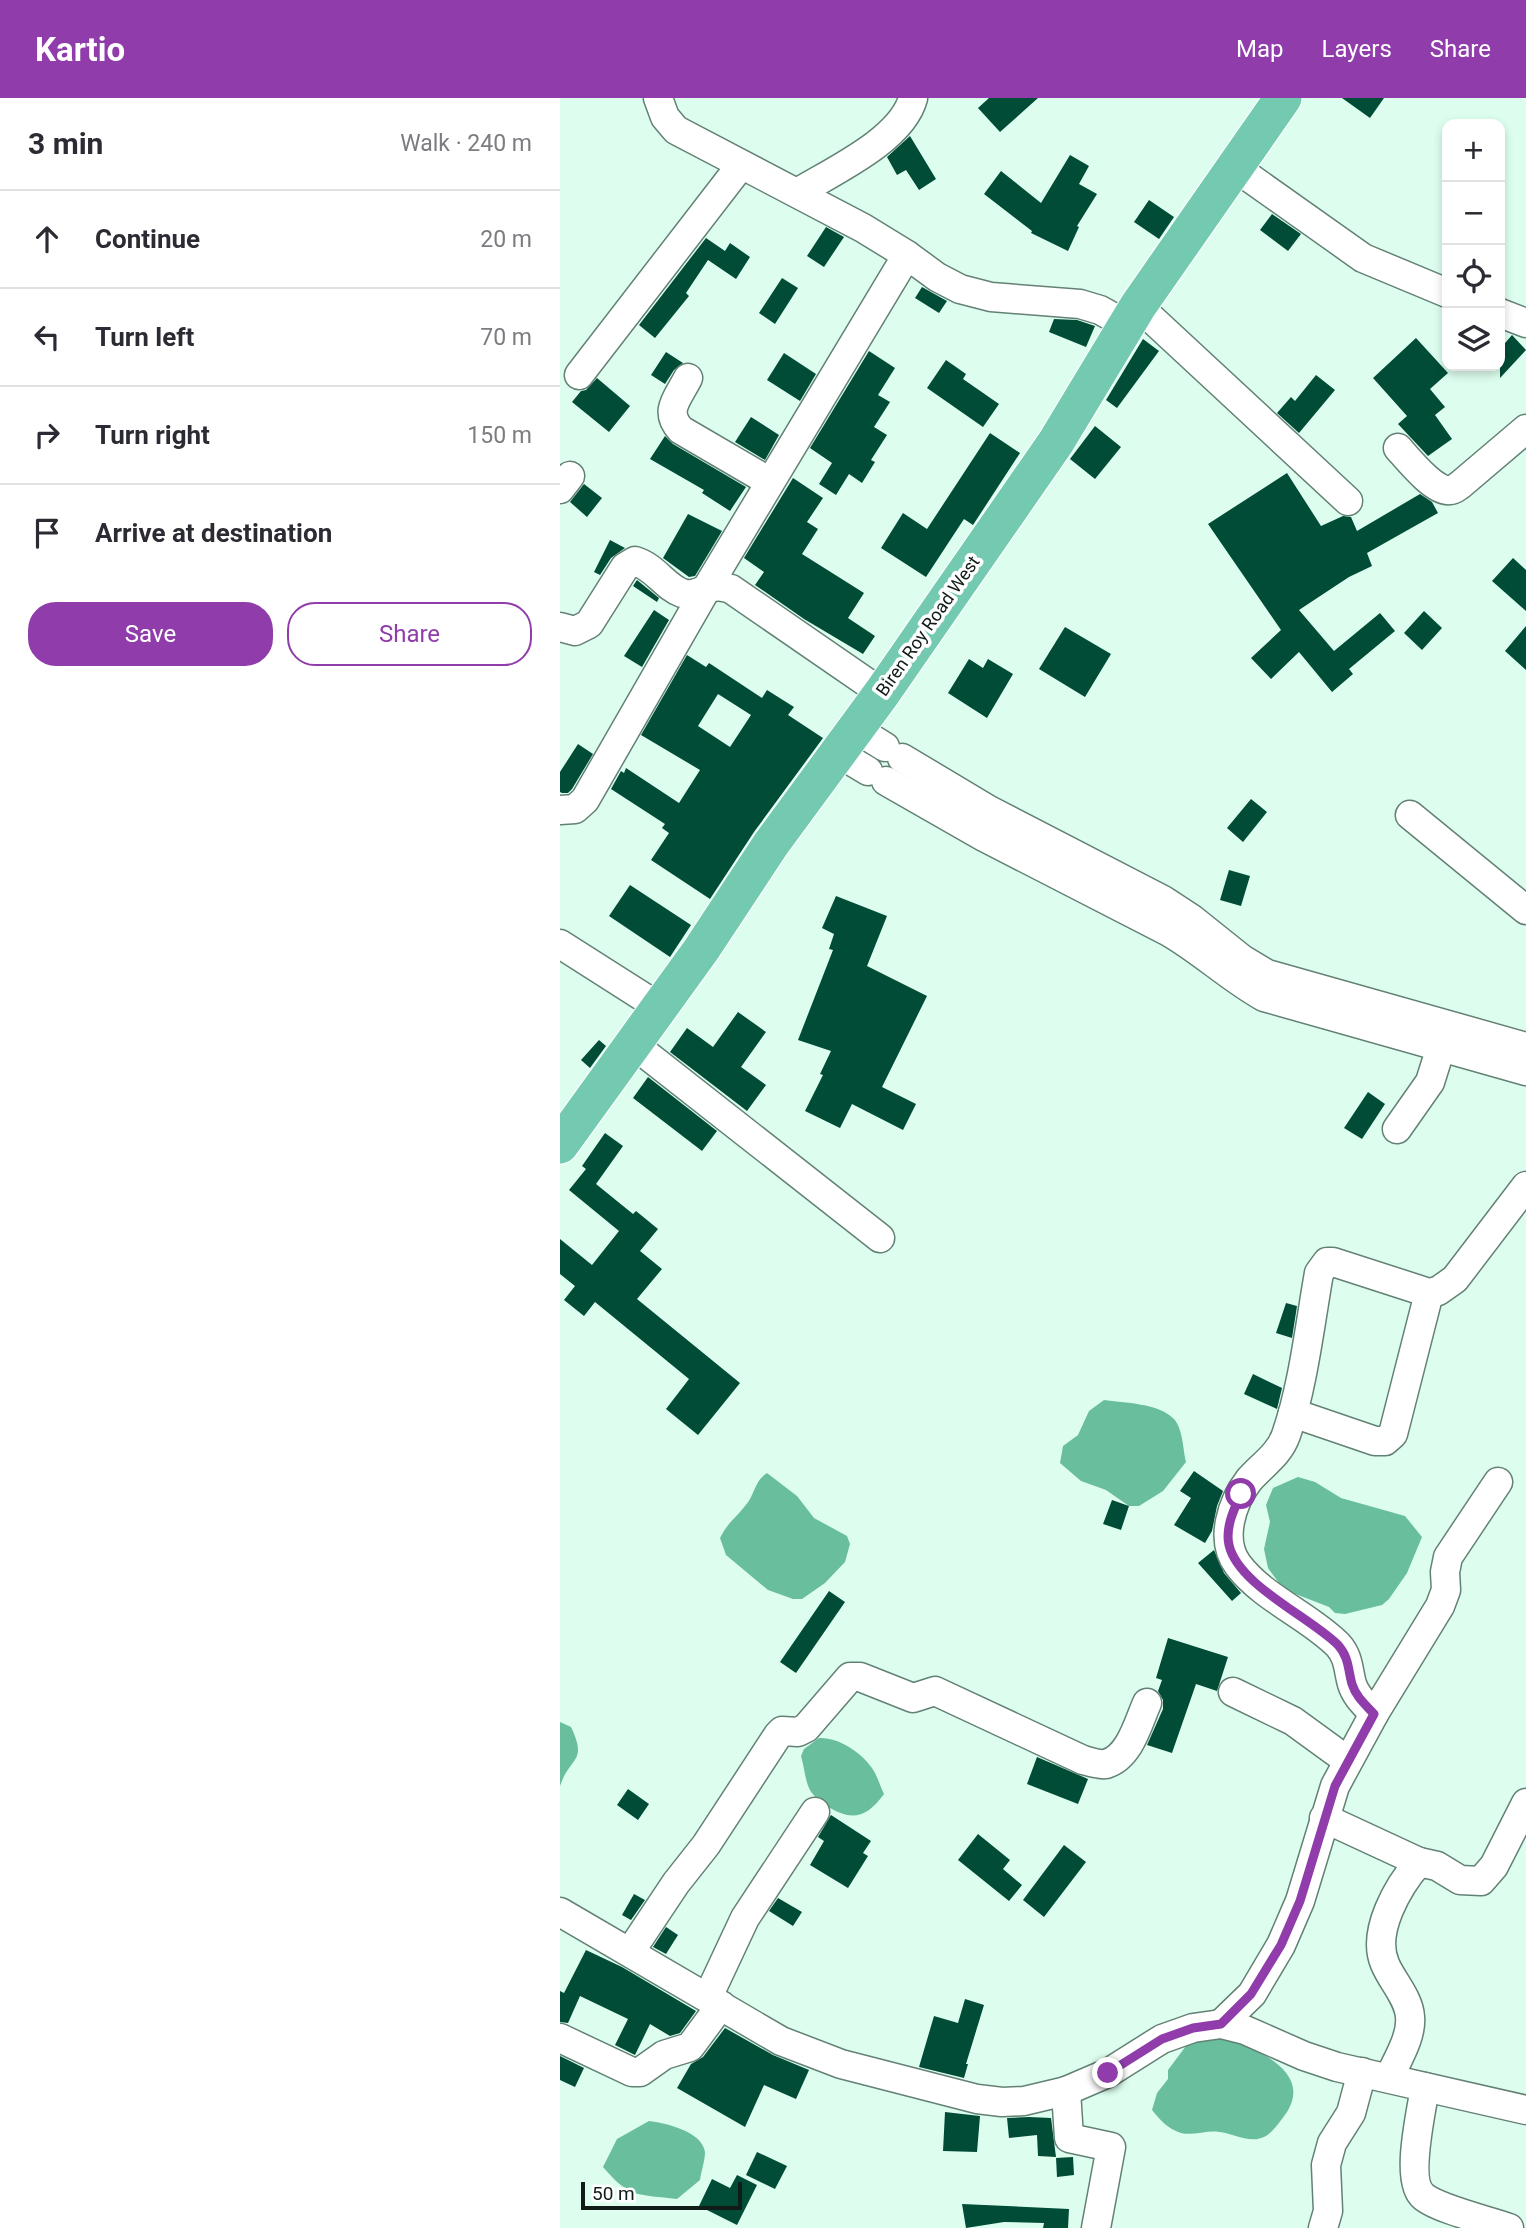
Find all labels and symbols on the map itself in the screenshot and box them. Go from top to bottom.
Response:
street label: Biren Roy Road West [871,552,984,700]
route start [1225,1478,1256,1509]
route end [1092,2057,1123,2088]
scale bar [581,2179,742,2211]

